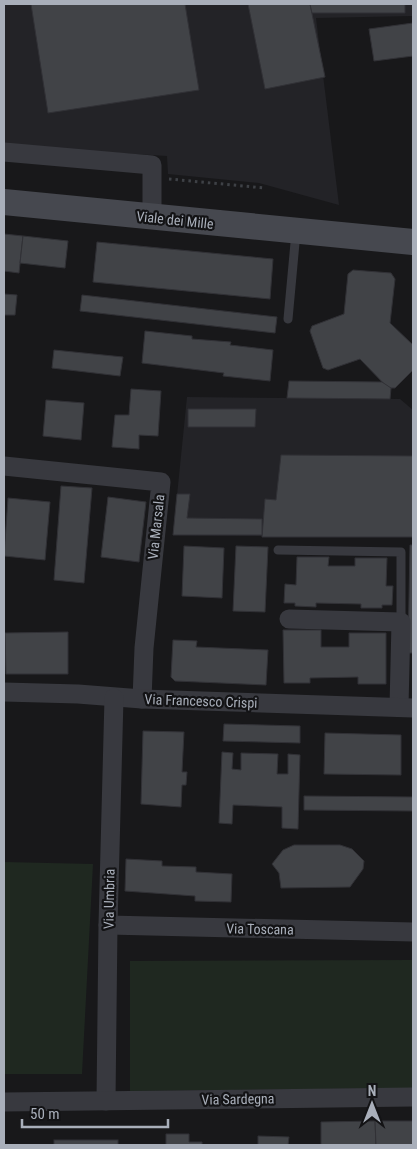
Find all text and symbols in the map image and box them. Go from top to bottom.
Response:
street label: Viale dei Mille [136,208,215,232]
street label: Via Marsala [145,494,167,560]
street label: Via Francesco Crispi [144,691,258,711]
street label: Via Umbria [100,869,118,929]
street label: Via Toscana [226,920,294,938]
north arrow [347,1079,397,1129]
text: N [368,1083,376,1099]
street label: Via Sardegna [201,1090,275,1108]
scale bar [22,1096,169,1128]
text: 50 m [30,1105,60,1123]

